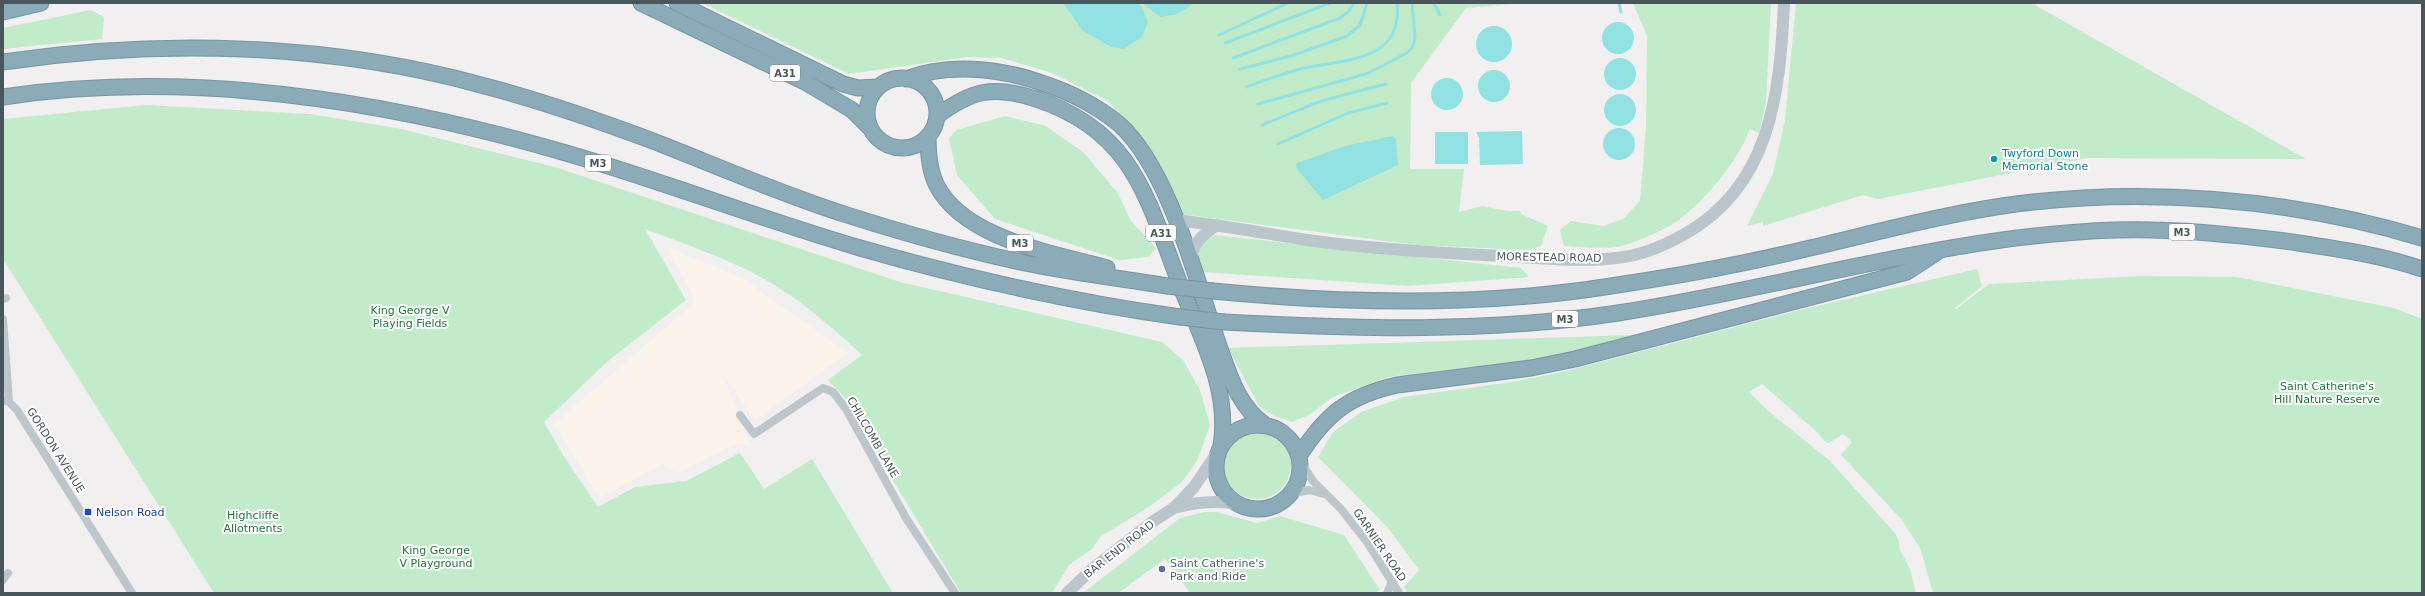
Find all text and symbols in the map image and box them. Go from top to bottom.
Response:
road number: A31 [770,65,800,81]
place label: Twyford Down Memorial Stone [2001,147,2089,173]
marker: Twyford Down Memorial Stone [1989,154,1999,164]
road number: M3 [585,155,611,171]
road number: M3 [2169,224,2195,240]
road number: A31 [1146,225,1176,241]
road number: M3 [1007,235,1033,251]
street label: MORESTEAD ROAD [1496,250,1602,265]
park label: King George V Playing Fields [371,304,450,330]
road number: M3 [1552,311,1578,327]
park label: Saint Catherine's Hill Nature Reserve [2274,380,2380,406]
street label: CHILCOMB LANE [844,394,901,480]
street label: GORDON AVENUE [24,405,87,495]
place label: Nelson Road [96,506,165,519]
street label: GARNIER ROAD [1350,506,1409,584]
marker: Nelson Road [83,507,93,517]
park label: Highcliffe Allotments [223,509,283,535]
street label: BAR END ROAD [1082,518,1157,581]
park label: King George V Playground [400,544,472,570]
place label: Saint Catherine's Park and Ride [1170,557,1264,583]
marker: Saint Catherine's Park and Ride [1157,564,1167,574]

